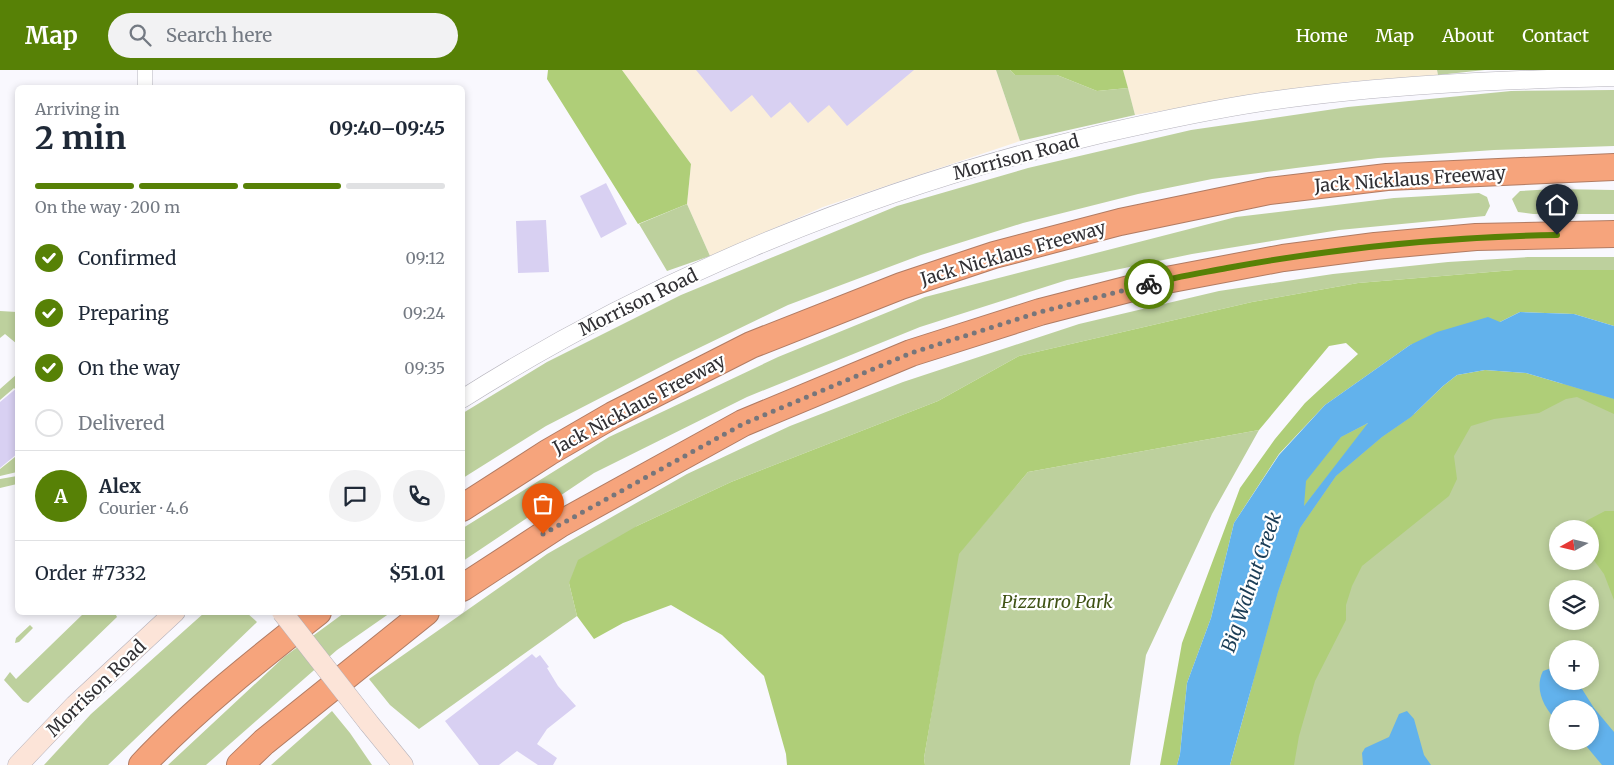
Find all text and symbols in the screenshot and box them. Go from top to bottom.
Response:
search box [108,13,458,58]
text: Map [25,20,78,51]
icon: search [126,21,154,49]
text: Search here [166,23,272,47]
text: Home [1296,24,1348,47]
text: Map [1376,24,1414,47]
text: About [1442,24,1494,47]
text: Contact [1522,24,1589,47]
text: Arriving in [35,99,120,119]
text: 09:40–09:45 [329,116,445,140]
text: 2 min [35,118,126,158]
street label: Morrison Road [950,129,1082,185]
street label: Jack Nicklaus Freeway [1312,161,1507,197]
pin [1536,184,1578,235]
icon: home [1543,191,1571,219]
text: On the way · 200 m [35,197,180,217]
street label: Jack Nicklaus Freeway [917,215,1109,291]
icon: check [35,244,63,272]
text: Confirmed [78,246,176,270]
text: 09:12 [406,248,445,268]
courier [1124,259,1174,309]
street label: Morrison Road [575,263,701,341]
icon: bike [1135,270,1163,298]
icon: check [35,299,63,327]
text: Preparing [78,301,169,325]
text: 09:24 [403,303,445,323]
street label: Jack Nicklaus Freeway [548,349,730,460]
icon: check [35,354,63,382]
text: On the way [78,356,180,380]
text: 09:35 [404,358,445,378]
text: Delivered [78,411,165,435]
button: chat [329,470,381,522]
button: phone [393,470,445,522]
text: Alex [99,474,141,498]
pin [522,483,564,534]
text: A [54,484,68,508]
icon: bag [529,490,557,518]
text: Courier · 4.6 [99,498,189,518]
water label: Big Walnut Creek [1216,508,1286,655]
north arrow [1549,520,1599,570]
map controls [1549,520,1599,750]
text: Order #7332 [35,561,146,585]
text: $51.01 [389,561,445,585]
button: layers [1549,580,1599,630]
park label: Pizzurro Park [1001,590,1113,613]
street label: Morrison Road [41,635,151,741]
button: + [1549,640,1599,690]
button: − [1549,700,1599,750]

